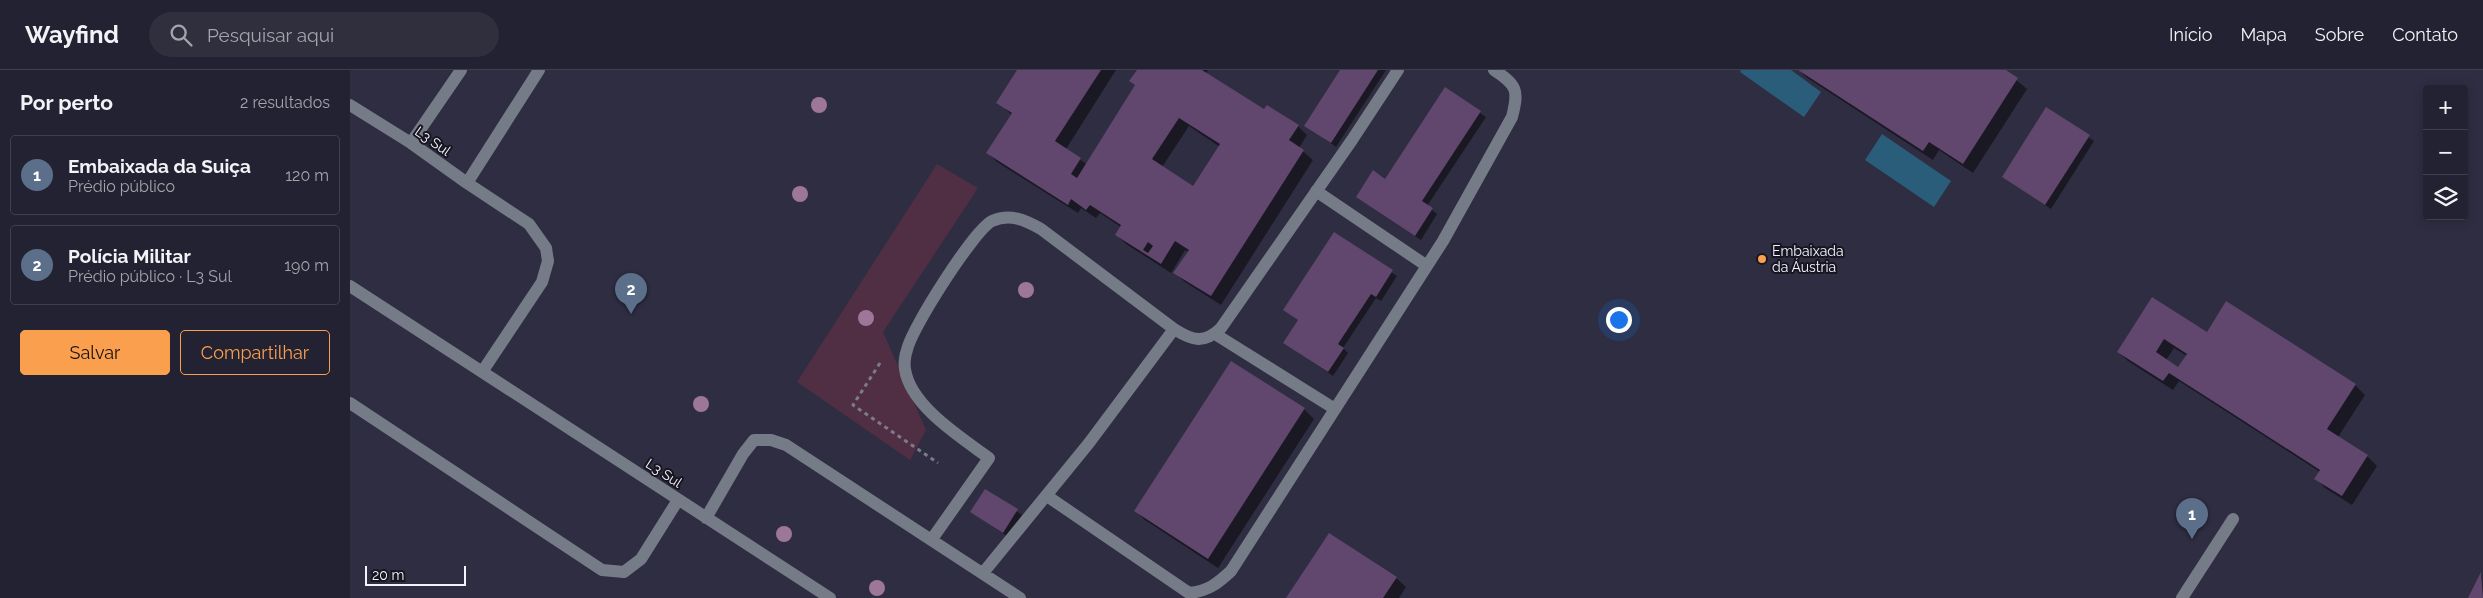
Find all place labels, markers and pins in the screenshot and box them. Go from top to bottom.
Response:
place label: Embaixada da Áustria [1772,243,1844,275]
marker: Embaixada da Áustria [1756,253,1768,265]
pin: 2 [615,273,647,314]
pin: 1 [2176,498,2208,539]

